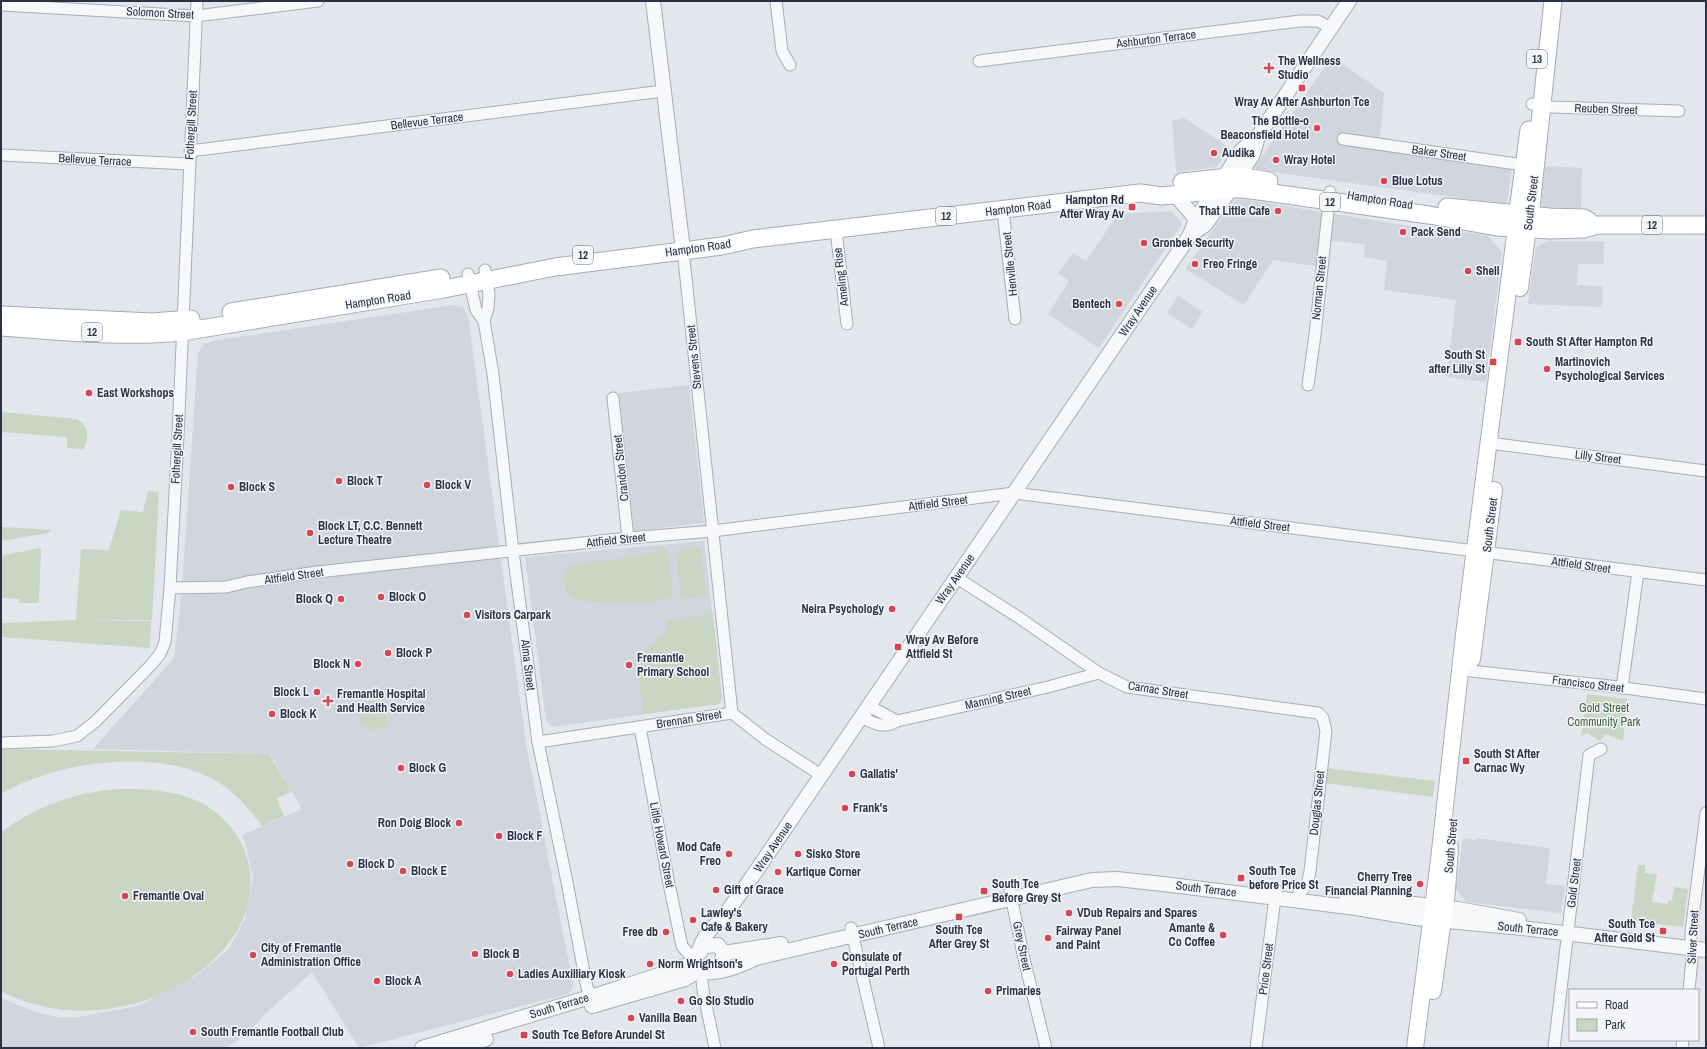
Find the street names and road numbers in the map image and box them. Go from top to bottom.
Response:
street label: Solomon Street [126,3,195,23]
street label: Ashburton Terrace [1114,26,1197,52]
road number: 13 [1527,50,1547,68]
street label: Fothergill Street [181,90,201,160]
street label: Reuben Street [1574,100,1638,118]
street label: Bellevue Terrace [390,109,464,133]
street label: Baker Street [1411,141,1467,165]
street label: Bellevue Terrace [58,150,132,170]
street label: South Street [1520,175,1542,231]
street label: Hampton Road [1346,187,1414,213]
road number: 12 [1320,193,1340,211]
street label: Hampton Road [984,196,1052,220]
road number: 12 [936,207,956,225]
road number: 12 [1642,216,1662,234]
street label: Henville Street [999,231,1021,297]
street label: Hampton Road [664,235,732,261]
road number: 12 [573,246,593,264]
street label: Ameling Rise [829,247,853,308]
street label: Norman Street [1308,255,1330,321]
street label: Wray Avenue [1115,282,1161,340]
street label: Hampton Road [344,287,412,313]
road number: 12 [82,323,102,341]
street label: Stevens Street [683,324,705,390]
street label: Fothergill Street [167,414,187,484]
street label: Crandon Street [610,434,632,502]
street label: Lilly Street [1574,446,1622,468]
street label: Attfield Street [906,491,969,515]
street label: South Street [1479,497,1501,553]
street label: Attfield Street [1228,512,1291,536]
street label: Attfield Street [585,529,647,551]
street label: Wray Avenue [932,551,978,607]
street label: Attfield Street [1549,553,1612,577]
street label: Attfield Street [262,564,325,588]
street label: Alma Street [517,638,539,692]
street label: Francisco Street [1551,672,1625,696]
street label: Carnac Street [1127,677,1189,703]
street label: Manning Street [963,683,1033,713]
street label: Brennan Street [655,706,723,732]
street label: Douglas Street [1306,770,1328,836]
street label: Little Howard Street [646,801,678,889]
street label: Wray Avenue [750,818,796,876]
street label: South Street [1441,818,1461,874]
street label: Gold Street [1563,857,1585,909]
street label: South Terrace [1175,877,1237,901]
street label: Silver Street [1684,909,1702,964]
street label: South Terrace [856,913,920,943]
street label: South Terrace [1497,918,1559,940]
street label: Grey Street [1009,920,1035,973]
street label: Price Street [1255,942,1277,996]
street label: South Terrace [527,989,591,1023]

